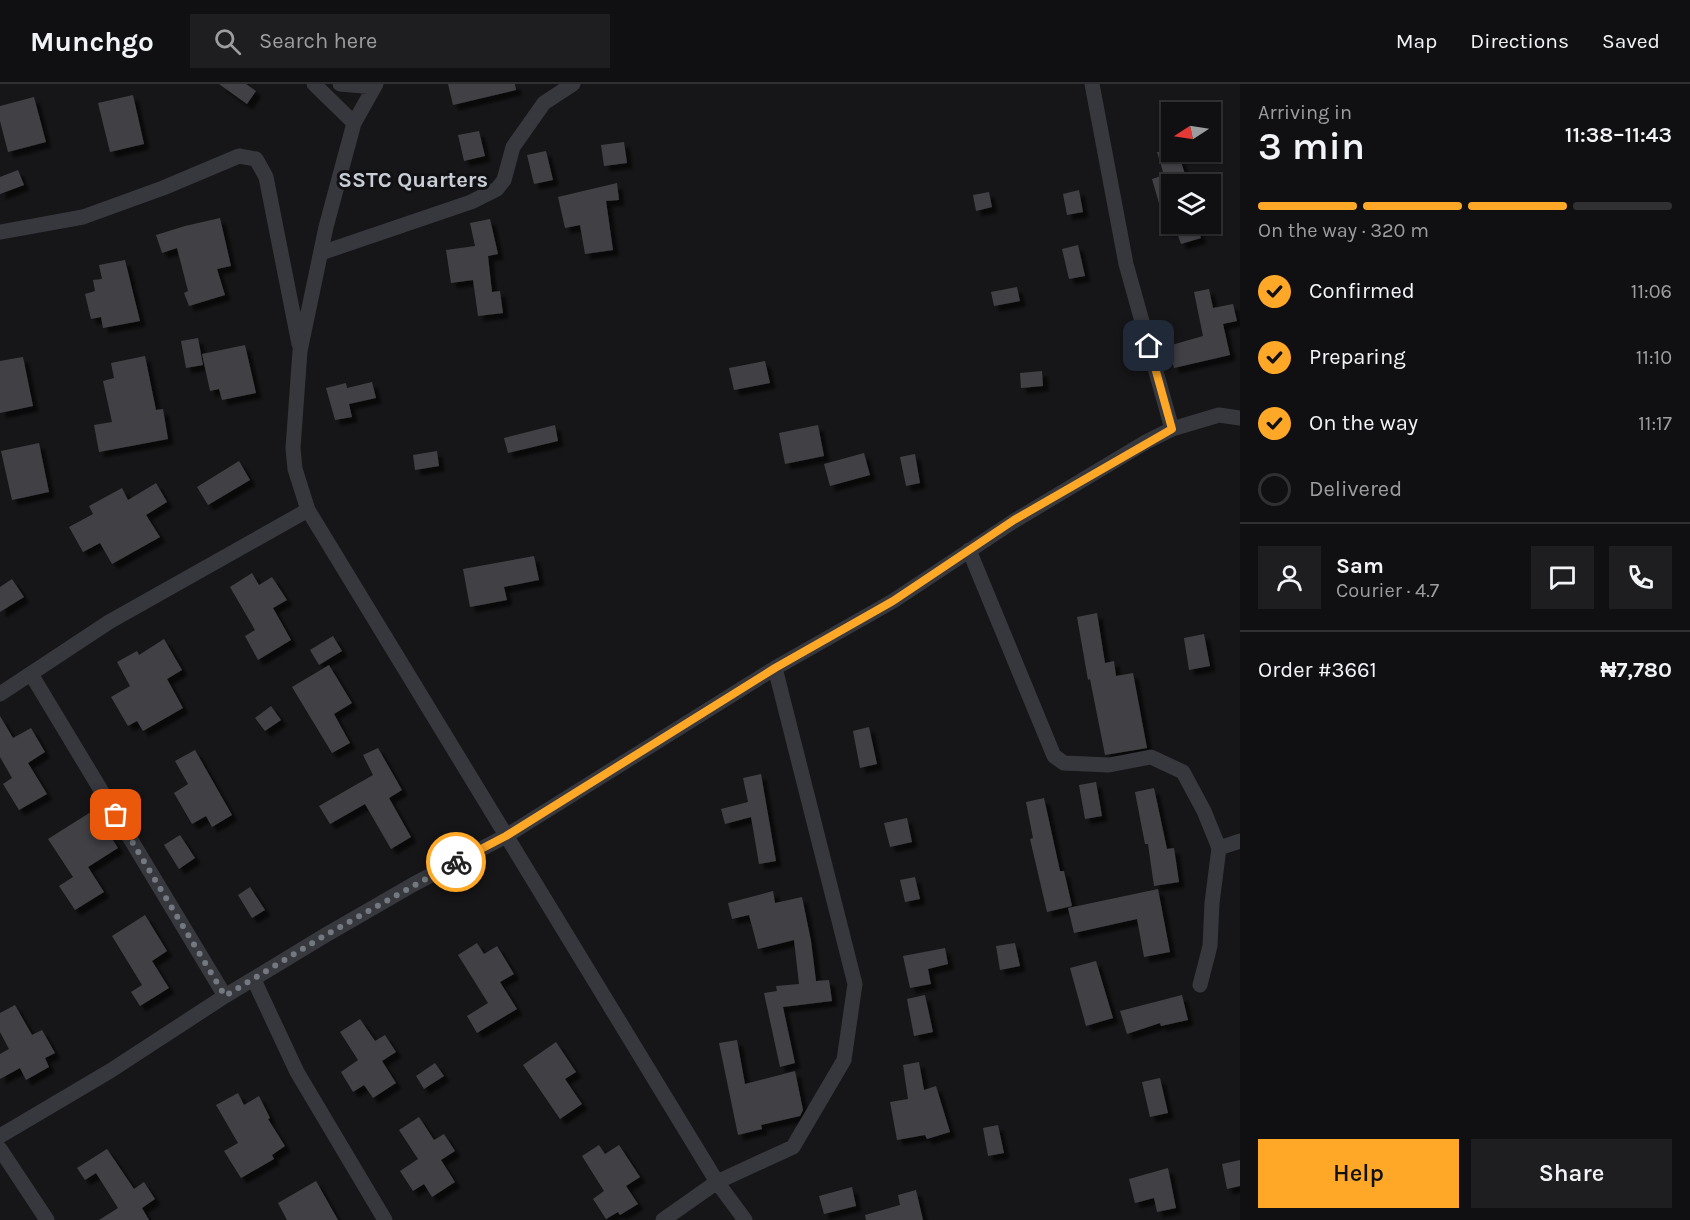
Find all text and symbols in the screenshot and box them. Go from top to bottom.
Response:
search box [190,14,610,68]
text: Munchgo [30,25,154,58]
icon: search [211,25,244,58]
text: Search here [259,28,377,54]
text: Map [1396,29,1437,53]
text: Directions [1470,29,1569,53]
text: Saved [1602,29,1660,53]
text: Arriving in [1258,101,1352,124]
north arrow [1161,102,1221,162]
map controls [1161,102,1221,234]
text: 11:38–11:43 [1565,122,1672,148]
text: 3 min [1258,123,1365,169]
district label: SSTC Quarters [338,167,488,193]
button: layers [1161,174,1221,234]
text: On the way · 320 m [1258,219,1429,242]
icon: check [1258,275,1291,308]
text: Confirmed [1309,278,1415,304]
text: 11:06 [1631,280,1672,303]
pin [1123,320,1174,371]
icon: home [1132,329,1165,362]
icon: check [1258,341,1291,374]
text: Preparing [1309,344,1406,370]
text: 11:10 [1636,346,1672,369]
icon: check [1258,407,1291,440]
text: On the way [1309,410,1418,436]
text: 11:17 [1638,412,1672,435]
text: Delivered [1309,476,1402,502]
button: person [1258,546,1321,609]
button: chat [1531,546,1594,609]
button: phone [1609,546,1672,609]
text: Sam [1336,553,1384,579]
text: Courier · 4.7 [1336,579,1439,602]
text: Order #3661 [1258,657,1377,683]
text: ₦7,780 [1601,657,1672,683]
pin [90,789,141,840]
icon: bag [99,798,132,831]
courier [426,832,486,892]
icon: bike [440,846,473,879]
button: Help [1258,1139,1459,1208]
button: Share [1471,1139,1672,1208]

